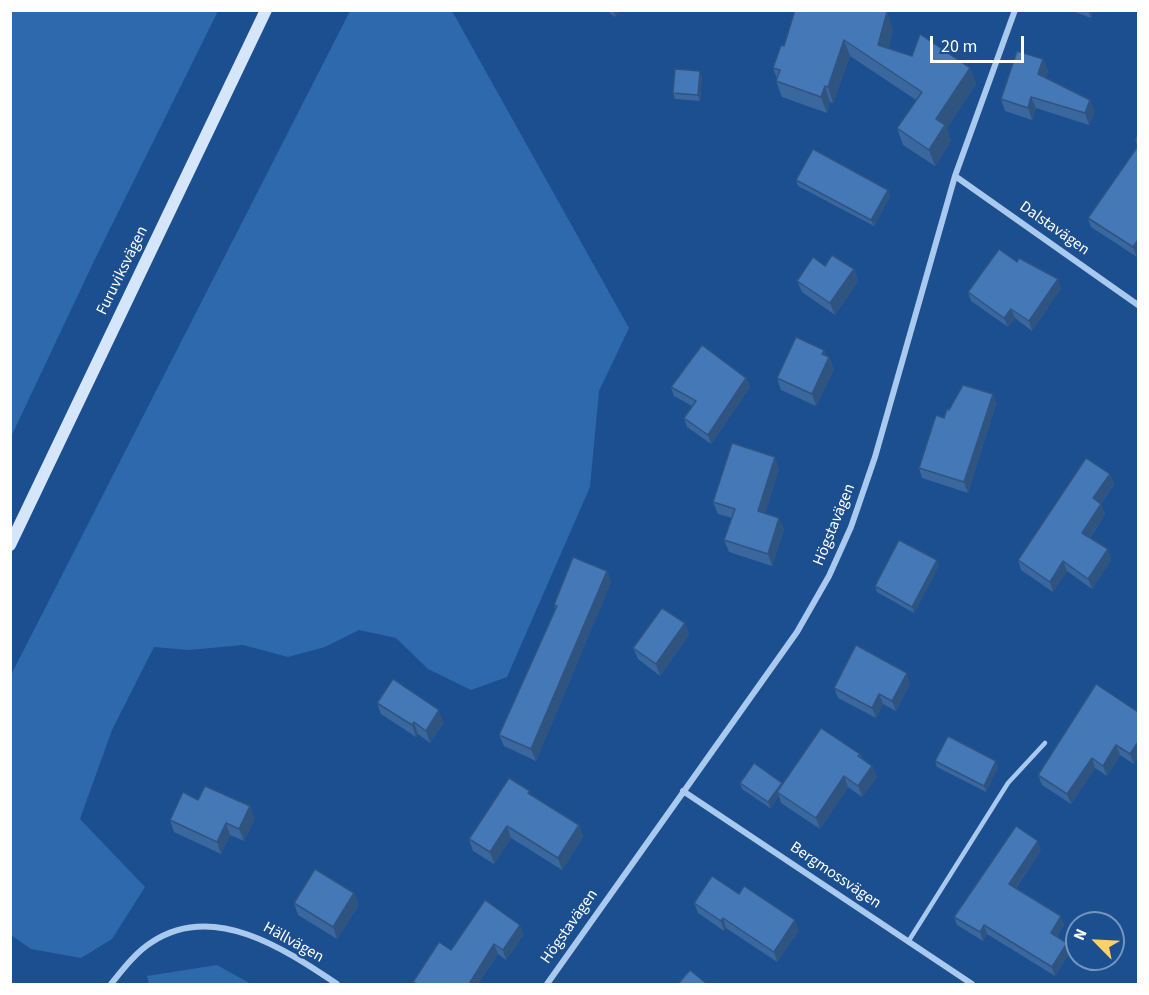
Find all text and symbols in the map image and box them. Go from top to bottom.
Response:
scale bar [933,24,1028,62]
text: 20 m [941,34,977,59]
street label: Dalstavägen [1015,198,1093,260]
street label: Furuviksvägen [93,223,153,319]
street label: Högstavägen [810,481,860,569]
street label: Bergmossvägen [786,838,884,914]
street label: Högstavägen [537,886,603,968]
north arrow [1065,911,1125,971]
street label: Hällvägen [259,919,327,967]
text: N [1068,925,1093,944]

